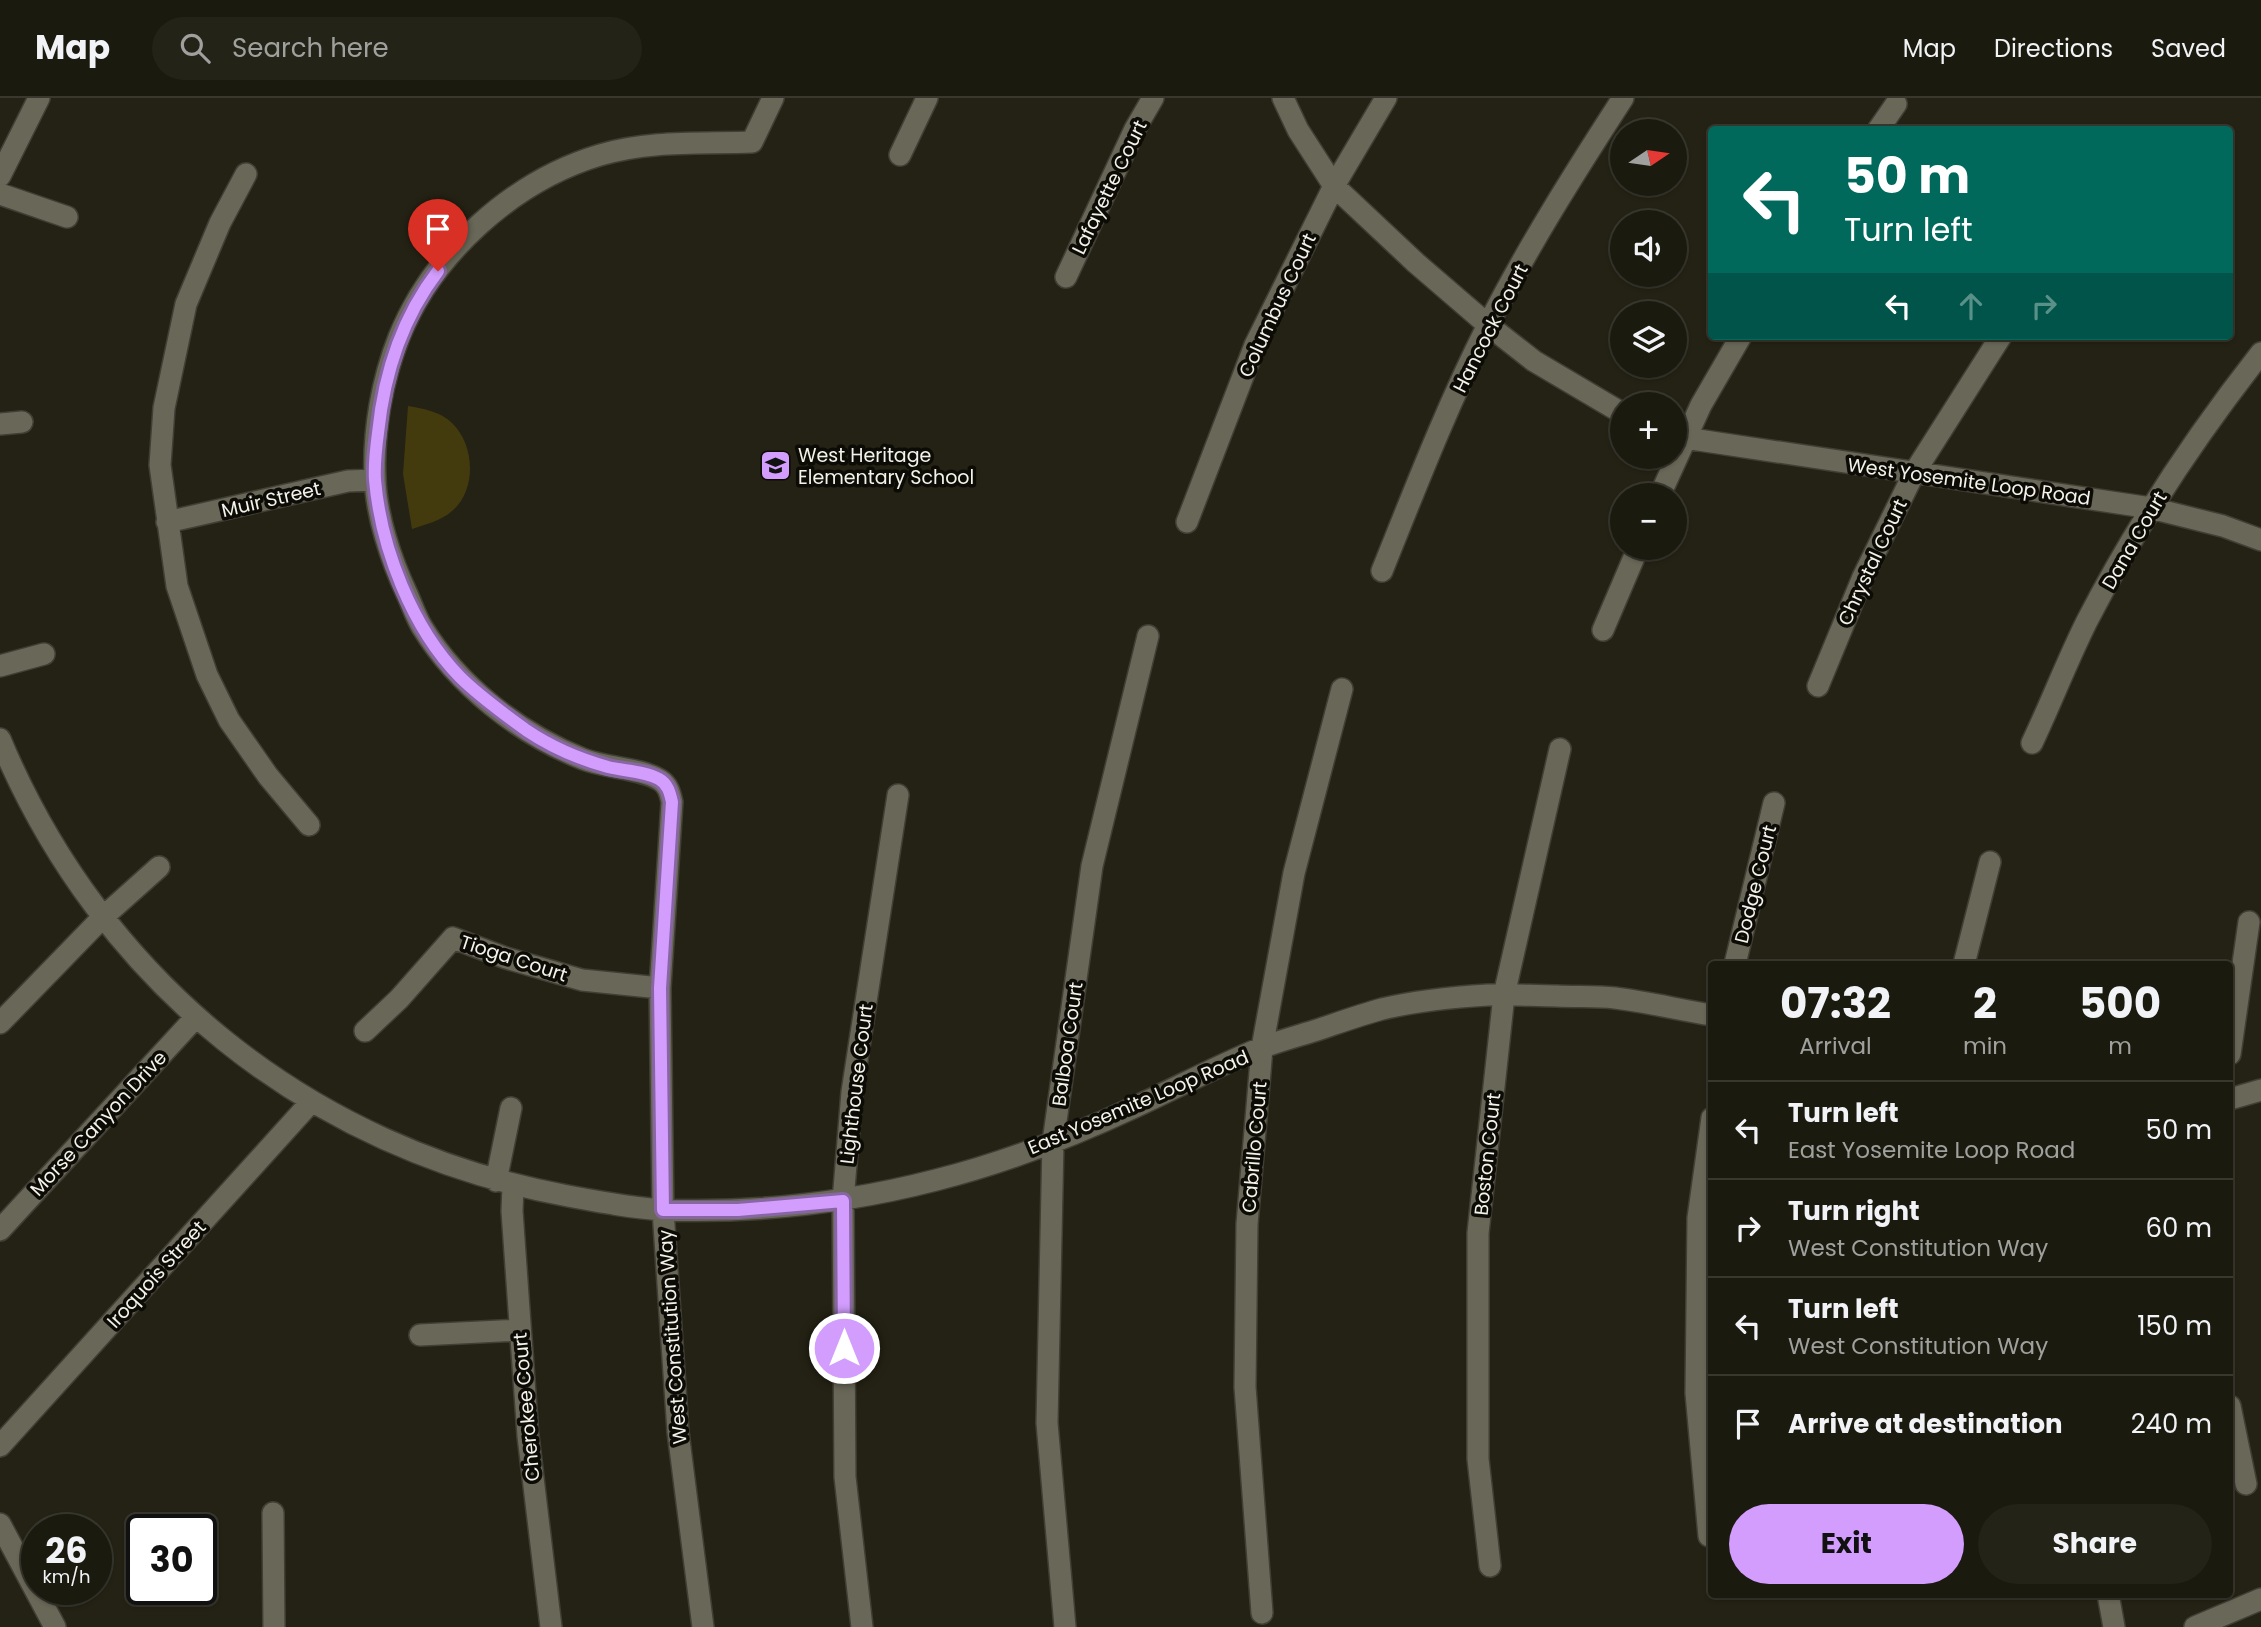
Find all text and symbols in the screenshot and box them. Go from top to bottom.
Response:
search box [152,17,642,80]
text: Map [35,24,110,71]
icon: search [176,29,214,67]
text: Search here [232,30,389,66]
text: Map [1903,32,1956,65]
text: Directions [1994,32,2113,65]
text: Saved [2151,32,2226,65]
street label: Lafayette Court [1065,115,1154,259]
north arrow [1610,119,1687,196]
map controls [1610,119,1687,560]
text: 50 m [1844,142,1970,210]
icon: left [1729,154,1820,245]
pin [408,199,468,271]
text: Turn left [1844,207,1973,252]
icon: arrive [419,210,457,248]
button: sound [1610,210,1687,287]
street label: Columbus Court [1232,229,1323,382]
street label: Hancock Court [1446,259,1535,397]
icon: left [1879,287,1917,325]
icon: ahead [1952,287,1990,325]
icon: right [2025,287,2063,325]
button: layers [1610,301,1687,378]
button: + [1610,392,1687,469]
place label: West Heritage Elementary School [798,442,974,491]
school or university icon: West Heritage Elementary School [758,449,792,483]
street label: West Yosemite Loop Road [1846,451,2092,512]
street label: Muir Street [219,475,323,524]
button: − [1610,483,1687,560]
street label: Dana Court [2095,486,2173,594]
street label: Chrystal Court [1831,494,1914,630]
street label: Dodge Court [1728,822,1783,946]
street label: Tioga Court [457,929,571,988]
text: 07:32 [1780,974,1891,1033]
text: 2 [1973,974,1997,1033]
text: 500 [2079,974,2161,1033]
street label: Balboa Court [1045,980,1090,1108]
street label: Lighthouse Court [833,1002,880,1166]
text: Arrival [1799,1030,1872,1062]
text: min [1963,1030,2007,1062]
text: m [2108,1030,2132,1062]
street label: East Yosemite Loop Road [1024,1044,1253,1161]
street label: Morse Canyon Drive [24,1045,173,1202]
street label: Cabrillo Court [1235,1080,1274,1214]
street label: Boston Court [1468,1091,1507,1217]
text: Turn left [1788,1095,1899,1131]
icon: left [1729,1111,1767,1149]
text: 50 m [2146,1112,2212,1148]
text: East Yosemite Loop Road [1788,1134,2075,1166]
text: Turn right [1788,1193,1920,1229]
icon: right [1729,1209,1767,1247]
text: 60 m [2145,1210,2212,1246]
street label: Iroquois Street [101,1215,212,1334]
street label: West Constitution Way [652,1229,693,1445]
text: West Constitution Way [1788,1232,2048,1264]
text: Turn left [1788,1291,1899,1327]
icon: left [1729,1307,1767,1345]
text: 150 m [2137,1308,2212,1344]
position arrow [807,1311,881,1385]
text: West Constitution Way [1788,1330,2048,1362]
street label: Cherokee Court [507,1331,546,1482]
icon: arrive [1729,1405,1767,1443]
text: Arrive at destination [1788,1406,2063,1442]
text: 240 m [2131,1406,2212,1442]
button: Exit [1729,1504,1964,1584]
button: Share [1978,1504,2212,1584]
speed limit sign: 30 [126,1514,217,1605]
text: 26 [45,1526,88,1575]
text: km/h [43,1564,90,1589]

